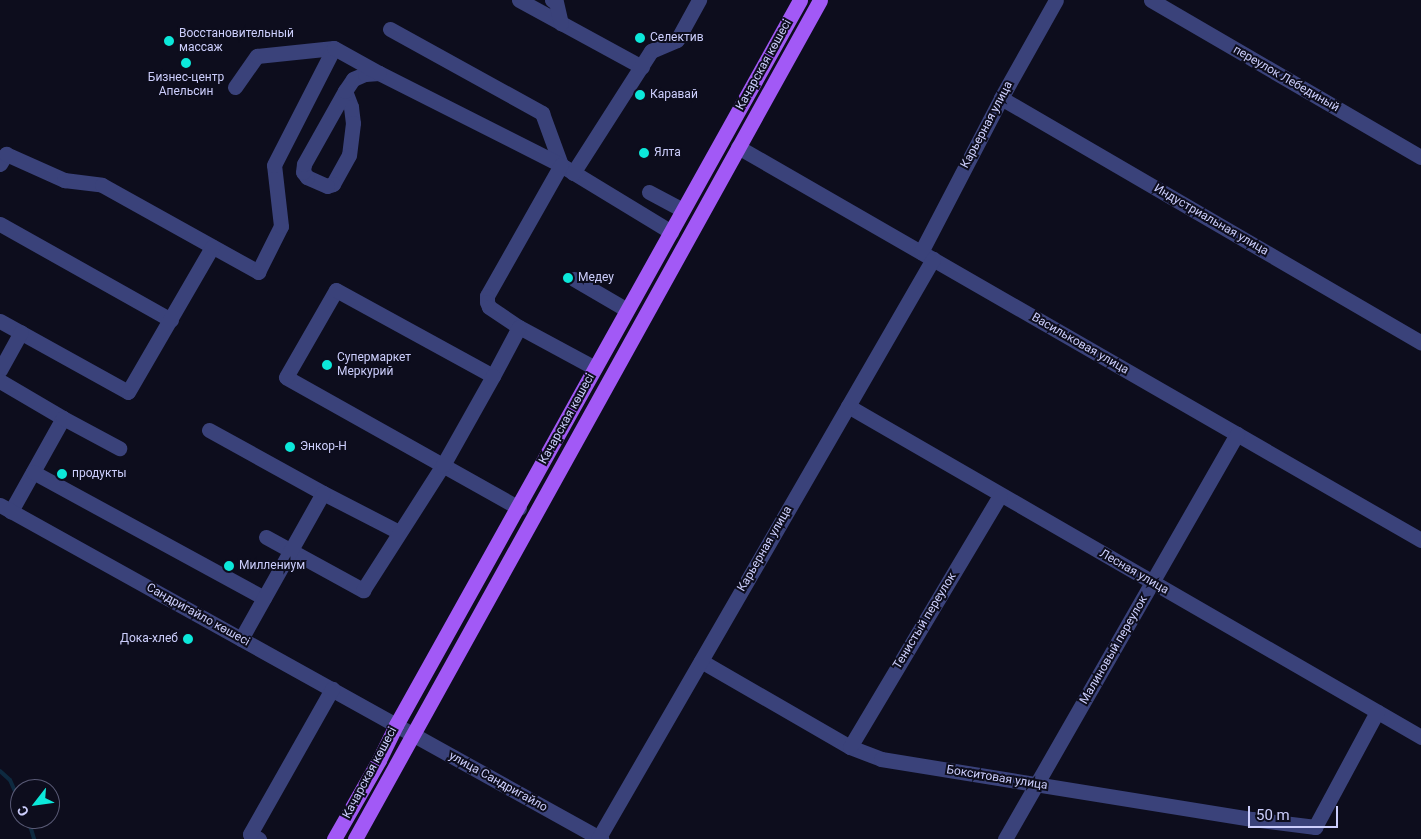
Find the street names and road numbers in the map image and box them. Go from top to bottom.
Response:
street label: Качарская көшесі [733,17,795,113]
street label: переулок Лебединый [1230,43,1342,115]
street label: Карьерная улица [958,79,1016,171]
street label: Индустриальная улица [1151,181,1271,259]
street label: Васильковая улица [1029,310,1131,378]
street label: Качарская көшесі [536,371,598,467]
street label: Карьерная улица [735,504,795,594]
street label: Лесная улица [1097,546,1171,598]
street label: Тенистый переулок [890,570,960,672]
street label: Сандригайло көшесі [144,581,252,649]
street label: Малиновый переулок [1077,593,1151,707]
street label: Качарская көшесі [340,725,400,821]
street label: улица Сандригайло [446,749,550,815]
street label: Бокситовая улица [945,763,1049,793]

